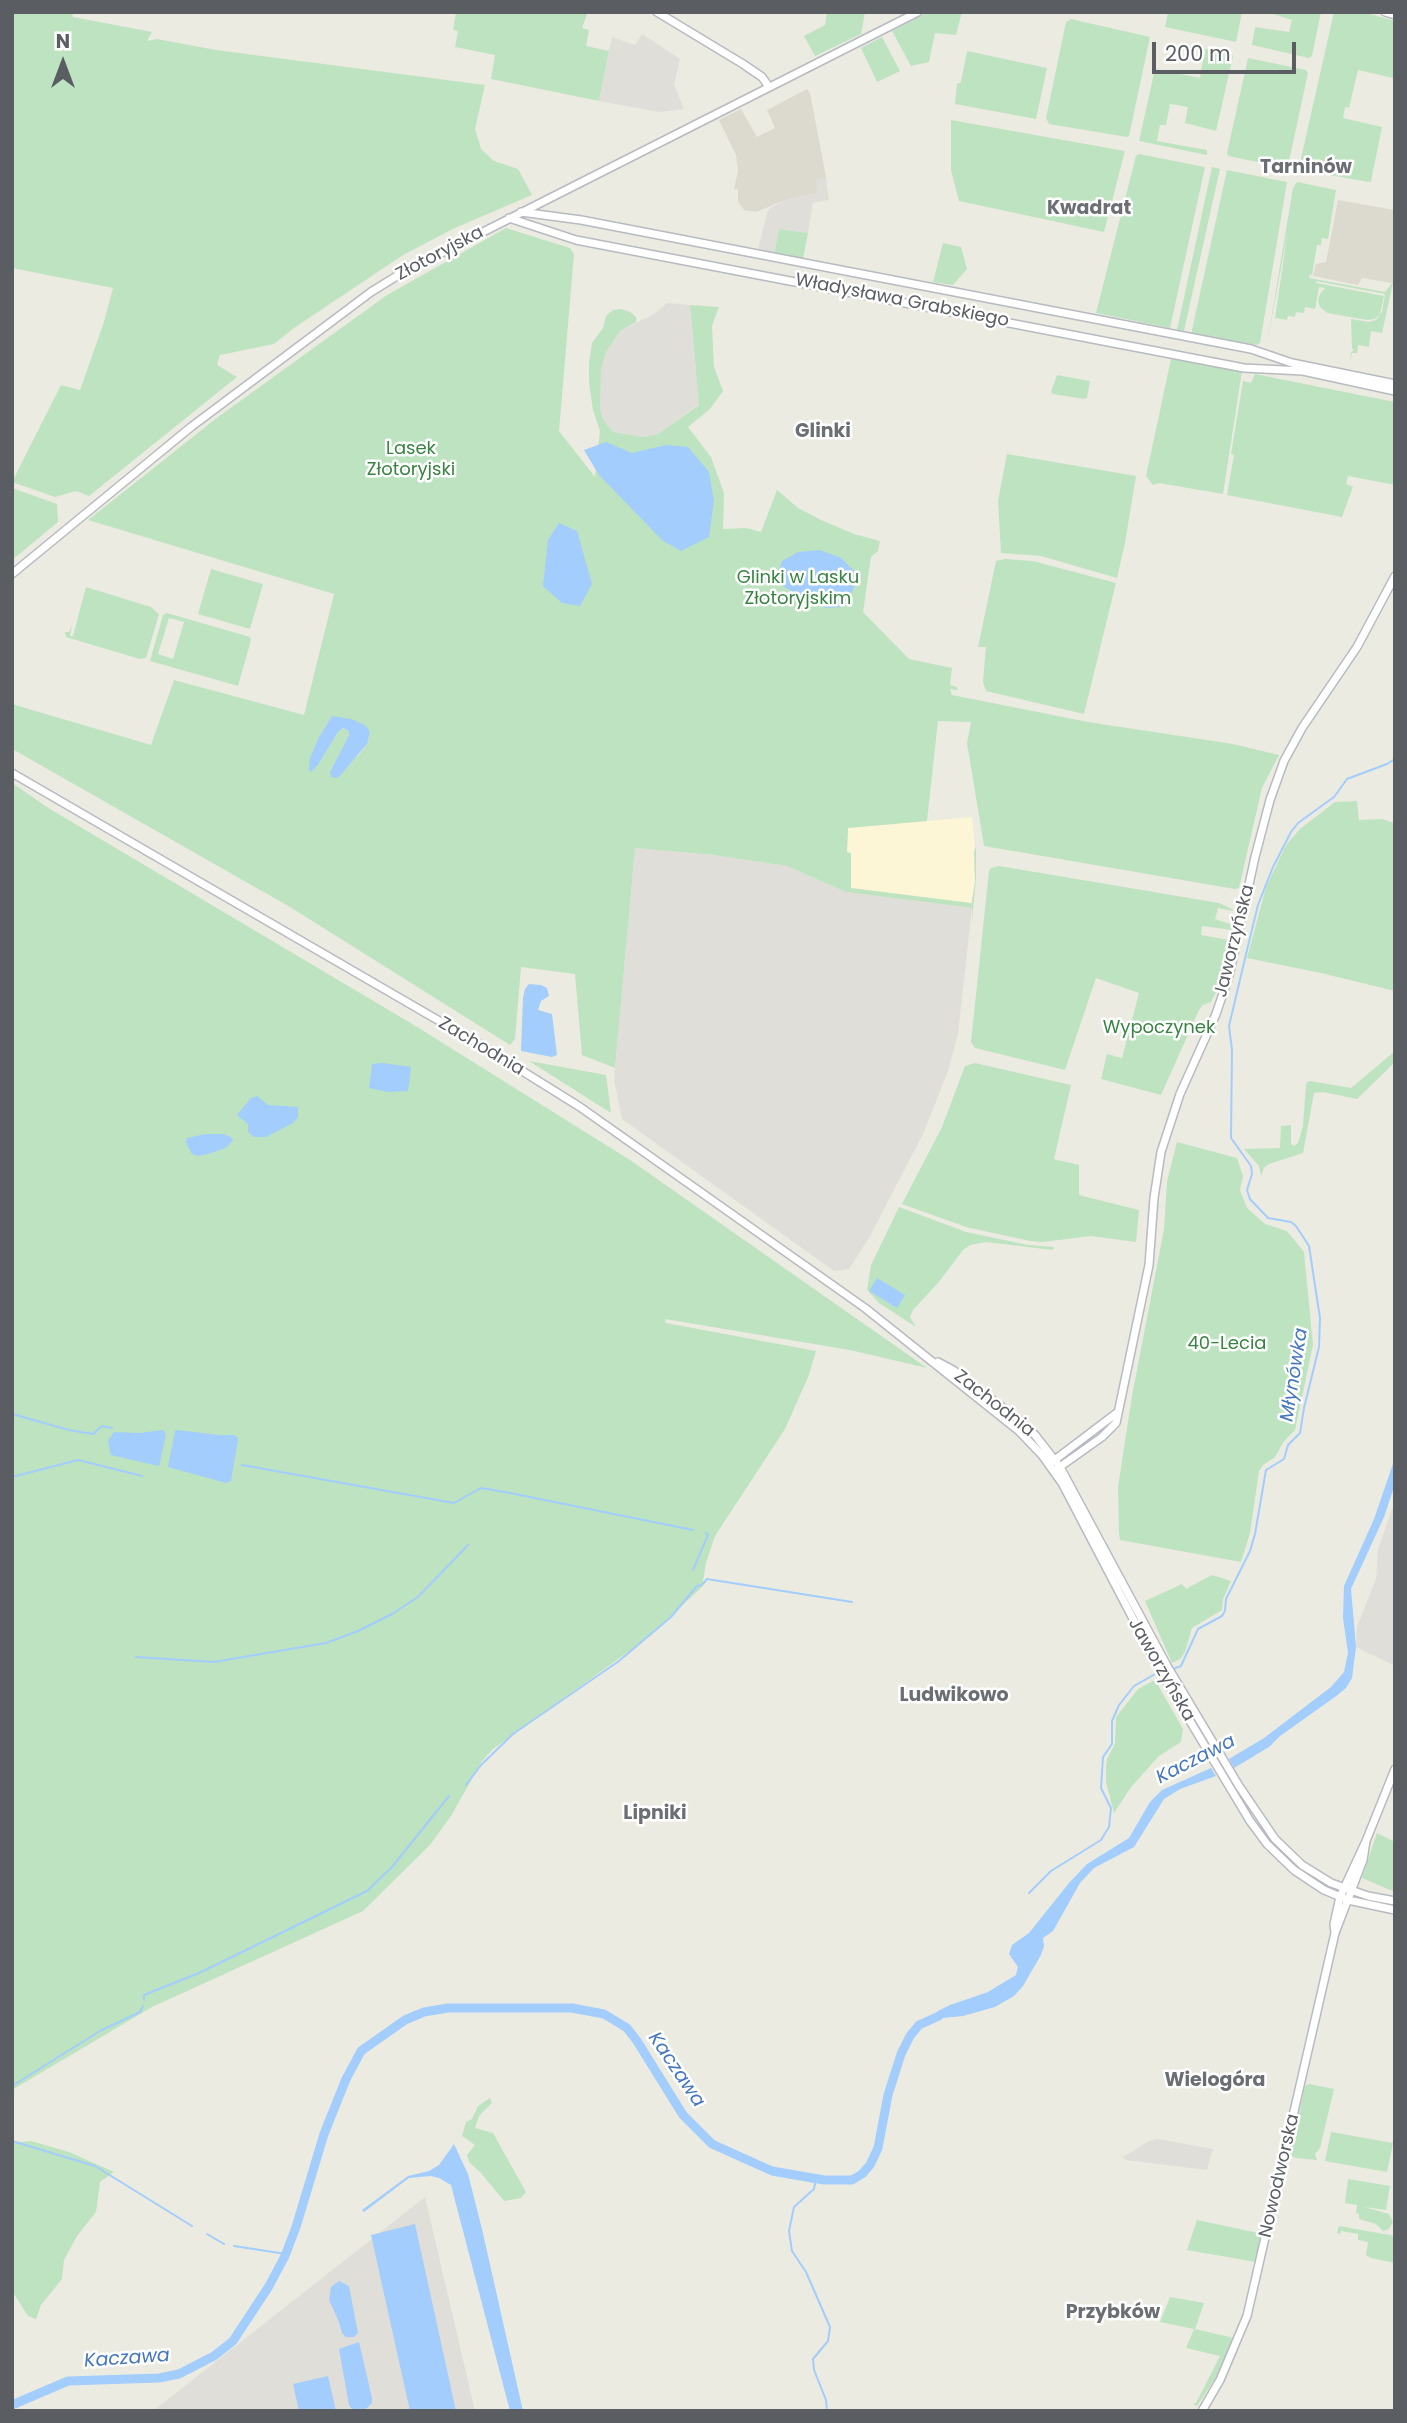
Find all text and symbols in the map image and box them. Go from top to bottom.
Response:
north arrow [28,28,98,98]
text: N [56,28,70,55]
scale bar [1155,28,1298,72]
text: 200 m [1165,39,1231,68]
district label: Tarninów [1260,157,1352,179]
district label: Kwadrat [1047,198,1131,220]
street label: Złotoryjska [393,222,487,286]
street label: Władysława Grabskiego [793,270,1011,332]
district label: Glinki [795,421,851,443]
park label: Lasek Złotoryjski [367,438,455,480]
park label: Glinki w Lasku Złotoryjskim [737,567,859,610]
street label: Jaworzyńska [1211,882,1259,1000]
street label: Zachodnia [434,1013,528,1081]
park label: Wypoczynek [1103,1017,1215,1039]
water label: Młynówka [1276,1327,1314,1423]
park label: 40-Lecia [1187,1333,1267,1355]
street label: Zachodnia [949,1366,1039,1442]
street label: Jaworzyńska [1123,1615,1199,1725]
district label: Ludwikowo [899,1685,1009,1707]
water label: Kaczawa [1153,1730,1239,1790]
district label: Lipniki [623,1803,687,1825]
water label: Kaczawa [643,2028,709,2112]
district label: Wielogóra [1164,2070,1266,2092]
street label: Nowodworska [1255,2112,1305,2240]
district label: Przybków [1066,2302,1160,2324]
water label: Kaczawa [83,2345,171,2373]

